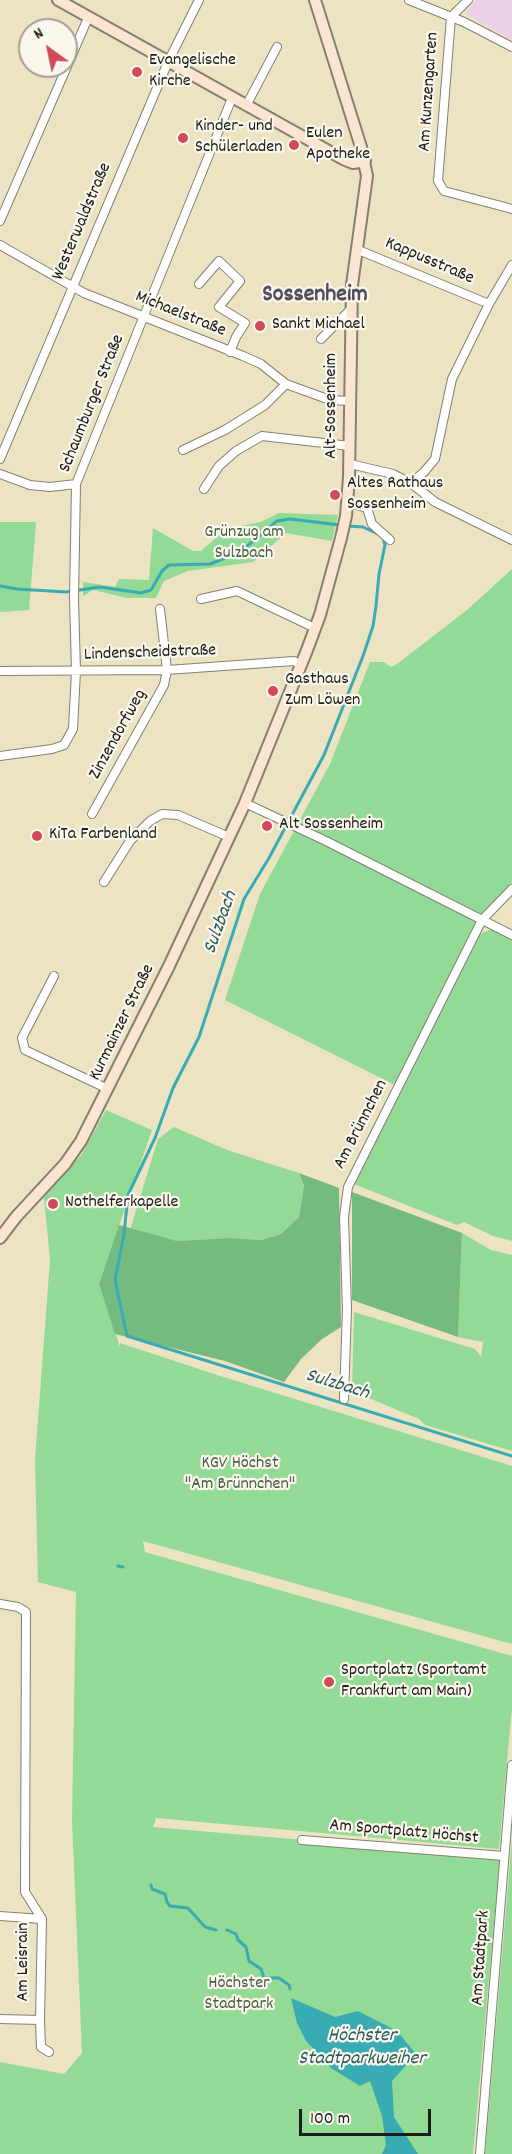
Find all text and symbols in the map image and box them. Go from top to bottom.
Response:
north arrow [18,18,78,78]
text: N [29,22,49,46]
street label: Am Kunzengarten [415,32,445,152]
place label: Evangelische Kirche [149,51,236,94]
marker: Evangelische Kirche [130,65,144,79]
place label: Kinder- und Schülerladen [195,117,282,160]
place label: Eulen Apotheke [306,124,370,166]
marker: Kinder- und Schülerladen [176,131,190,145]
marker: Eulen Apotheke [287,138,301,152]
street label: Westerwaldstraße [49,160,117,284]
street label: Kappusstraße [381,234,477,290]
district label: Sossenheim [262,283,368,311]
street label: Michaelstraße [132,287,228,343]
place label: Sankt Michael [272,315,365,337]
marker: Sankt Michael [253,319,267,333]
street label: Schaumburger Straße [55,332,131,476]
street label: Alt-Sossenheim [322,353,344,459]
place label: Altes Rathaus Sossenheim [347,474,443,516]
marker: Altes Rathaus Sossenheim [328,488,342,502]
park label: Grünzug am Sulzbach [204,523,284,566]
street label: Lindenscheidstraße [84,641,216,667]
place label: Gasthaus Zum Löwen [285,670,360,712]
marker: Gasthaus Zum Löwen [266,684,280,698]
street label: Zinzendorfweg [85,686,153,784]
place label: Alt Sossenheim [279,815,383,837]
marker: Alt Sossenheim [260,819,274,833]
place label: KiTa Farbenland [49,825,157,847]
marker: KiTa Farbenland [30,829,44,843]
water label: Sulzbach [200,888,244,958]
street label: Kurmainzer Straße [85,961,161,1085]
street label: Am Brünnchen [330,1077,394,1173]
place label: Nothelferkapelle [65,1193,178,1215]
marker: Nothelferkapelle [46,1197,60,1211]
water label: Sulzbach [302,1365,372,1407]
park label: KGV Höchst "Am Brünnchen" [185,1454,295,1496]
place label: Sportplatz (Sportamt Frankfurt am Main) [341,1661,487,1704]
marker: Sportplatz (Sportamt Frankfurt am Main) [322,1675,336,1689]
street label: Am Sportplatz Höchst [329,1816,479,1850]
street label: Am Stadtpark [468,1910,496,2006]
street label: Am Leisrain [14,1922,36,2002]
park label: Höchster Stadtpark [205,1974,273,2016]
water label: Höchster Stadtparkweiher [298,2025,426,2072]
scale bar [302,2097,434,2135]
text: 100 m [310,2107,350,2132]

